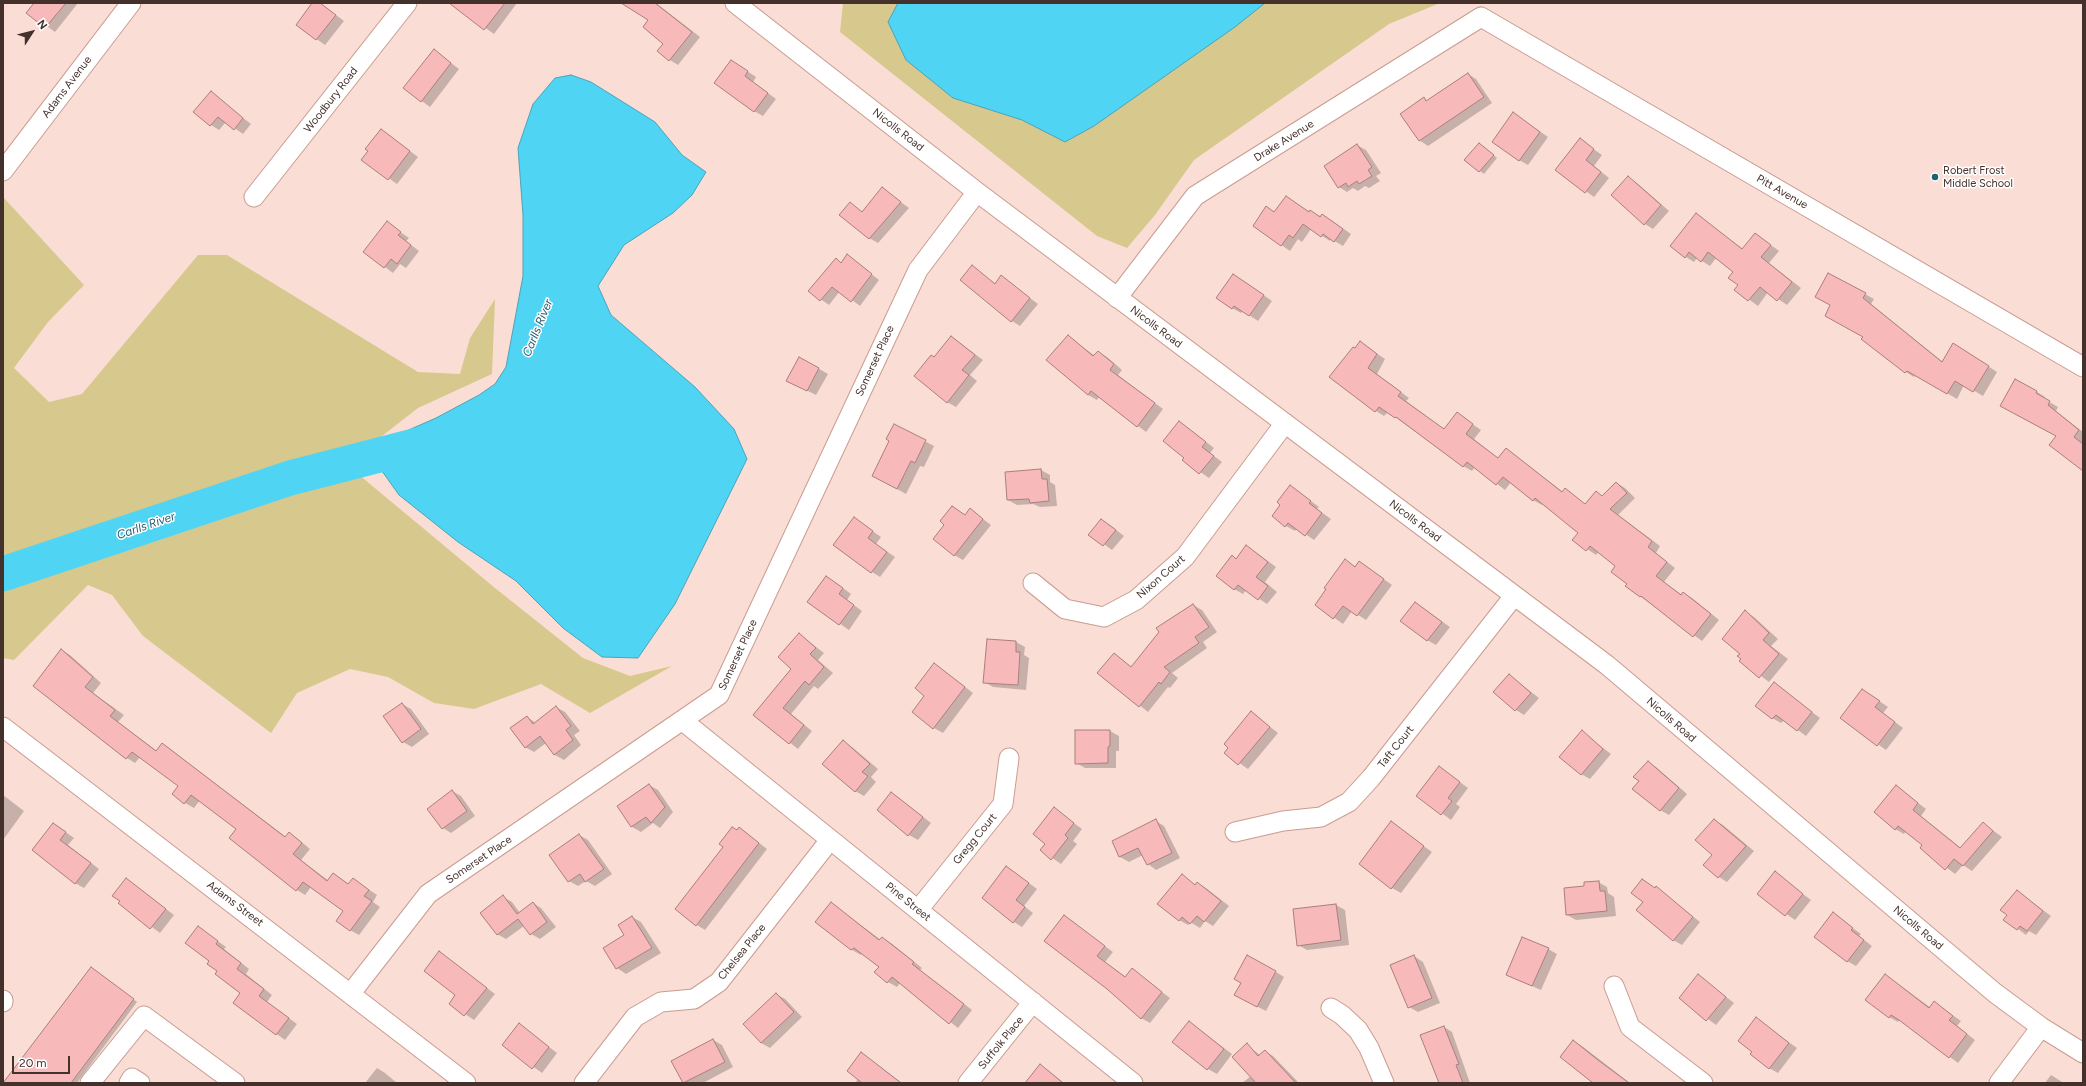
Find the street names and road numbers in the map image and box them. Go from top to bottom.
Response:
street label: Adams Avenue [40,54,94,120]
street label: Woodbury Road [301,65,361,135]
street label: Nicolls Road [870,106,926,154]
street label: Drake Avenue [1252,117,1316,165]
street label: Pitt Avenue [1754,172,1810,212]
street label: Nicolls Road [1128,303,1184,351]
street label: Somerset Place [853,324,897,398]
street label: Nicolls Road [1387,497,1443,545]
street label: Nixon Court [1134,552,1188,602]
street label: Somerset Place [716,618,760,692]
street label: Nicolls Road [1643,695,1699,745]
street label: Taft Court [1375,723,1417,771]
street label: Gregg Court [950,811,1000,867]
street label: Somerset Place [444,833,514,887]
street label: Adams Street [204,878,266,930]
street label: Pine Street [883,880,933,924]
street label: Nicolls Road [1890,903,1946,953]
street label: Chelsea Place [715,921,769,983]
street label: Suffolk Place [976,1014,1026,1072]

